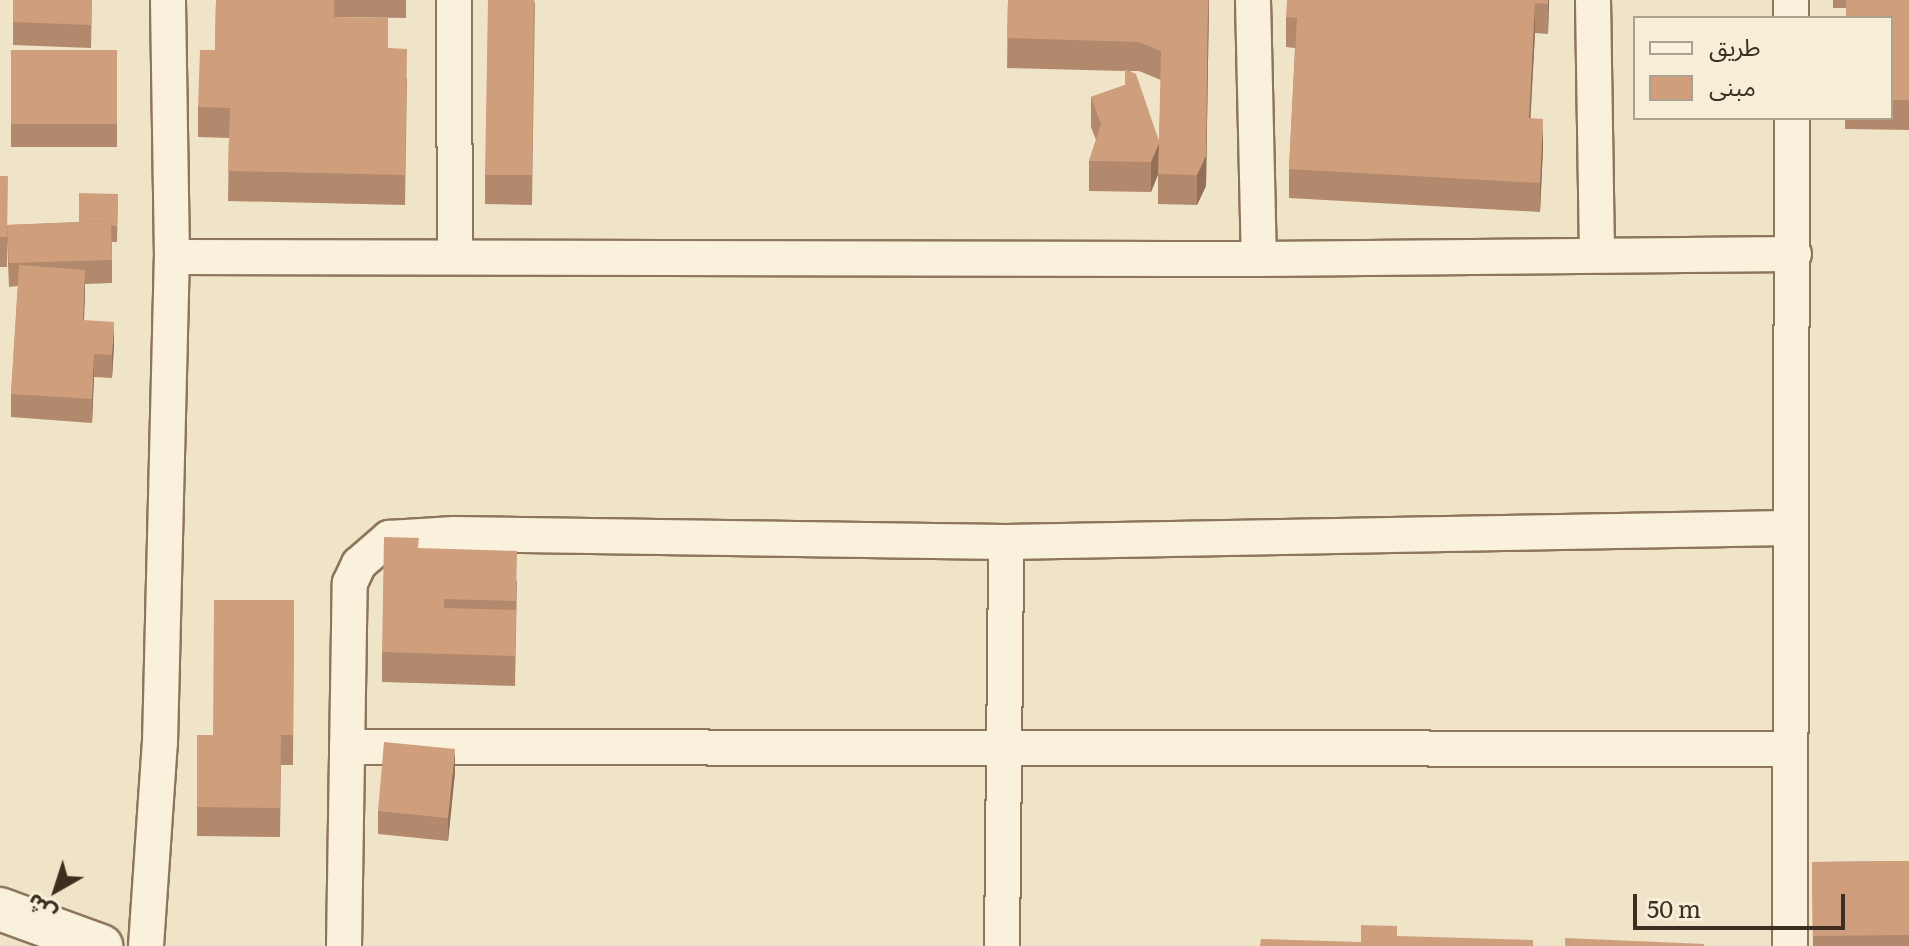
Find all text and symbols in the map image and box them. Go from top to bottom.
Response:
legend [1633,16,1893,120]
text: طريق [1709,28,1761,63]
text: مبنى [1709,68,1756,103]
north arrow [16,850,96,930]
scale bar [1637,878,1849,928]
text: ش [18,887,63,931]
text: 50 m [1647,890,1701,925]

